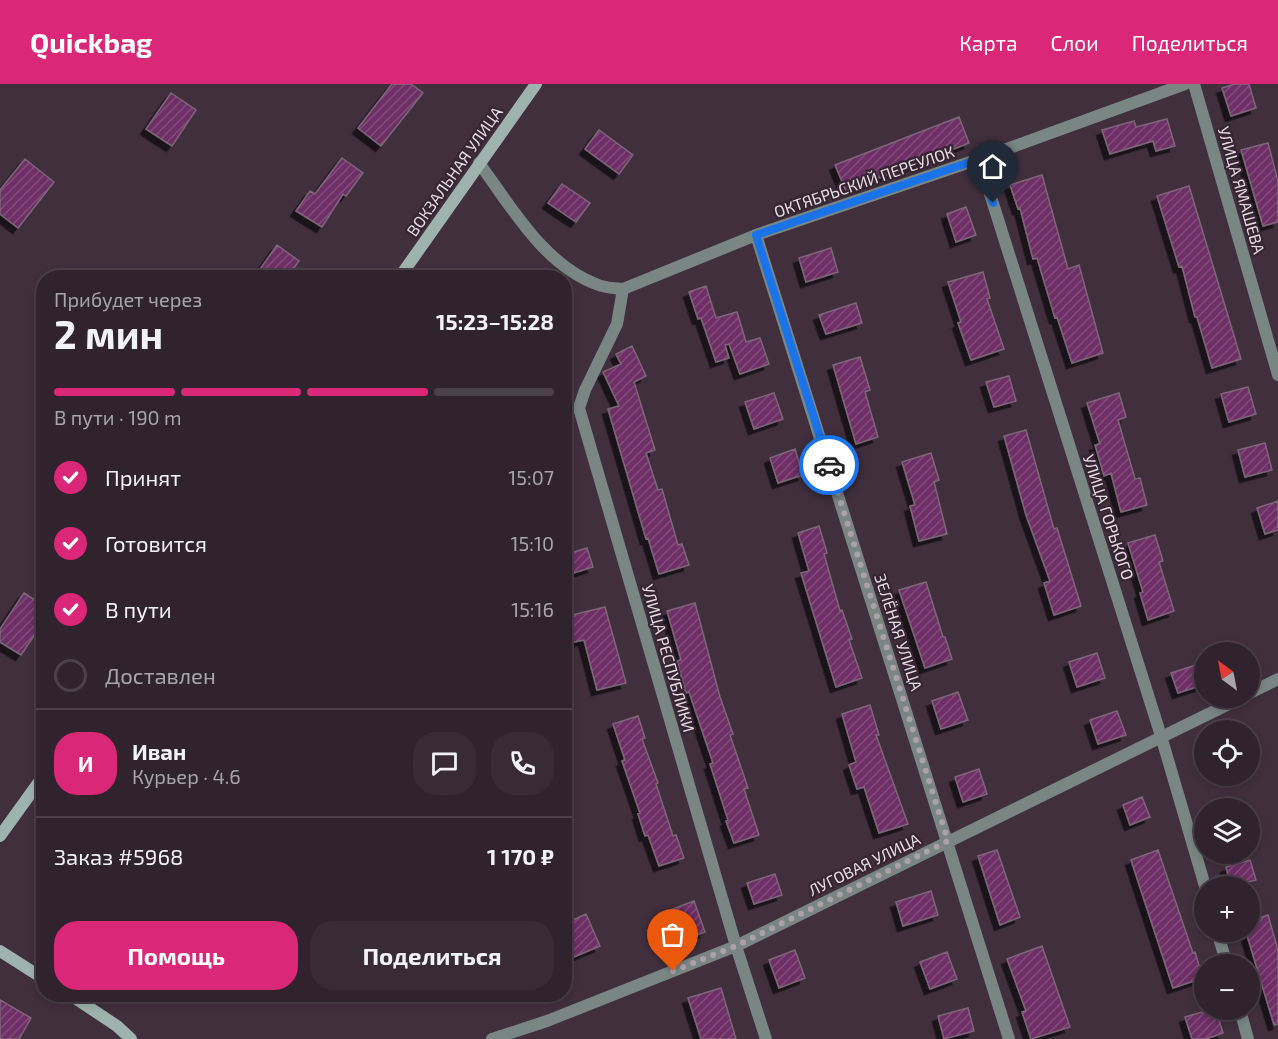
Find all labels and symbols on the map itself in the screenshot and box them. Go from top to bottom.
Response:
street label: ВОКЗАЛЬНАЯ УЛИЦА [402,103,506,239]
street label: УЛИЦА ЯМАШЕВА [1215,124,1269,256]
street label: ОКТЯБРЬСКИЙ ПЕРЕУЛОК [771,141,957,221]
pin [967,141,1018,203]
courier [799,435,859,495]
street label: УЛИЦА ГОРЬКОГО [1080,452,1138,582]
street label: ЗЕЛЁНАЯ УЛИЦА [871,571,927,693]
street label: УЛИЦА РЕСПУБЛИКИ [639,582,699,734]
north arrow [1194,642,1260,708]
street label: ЛУГОВАЯ УЛИЦА [805,829,923,899]
pin [647,909,698,971]

